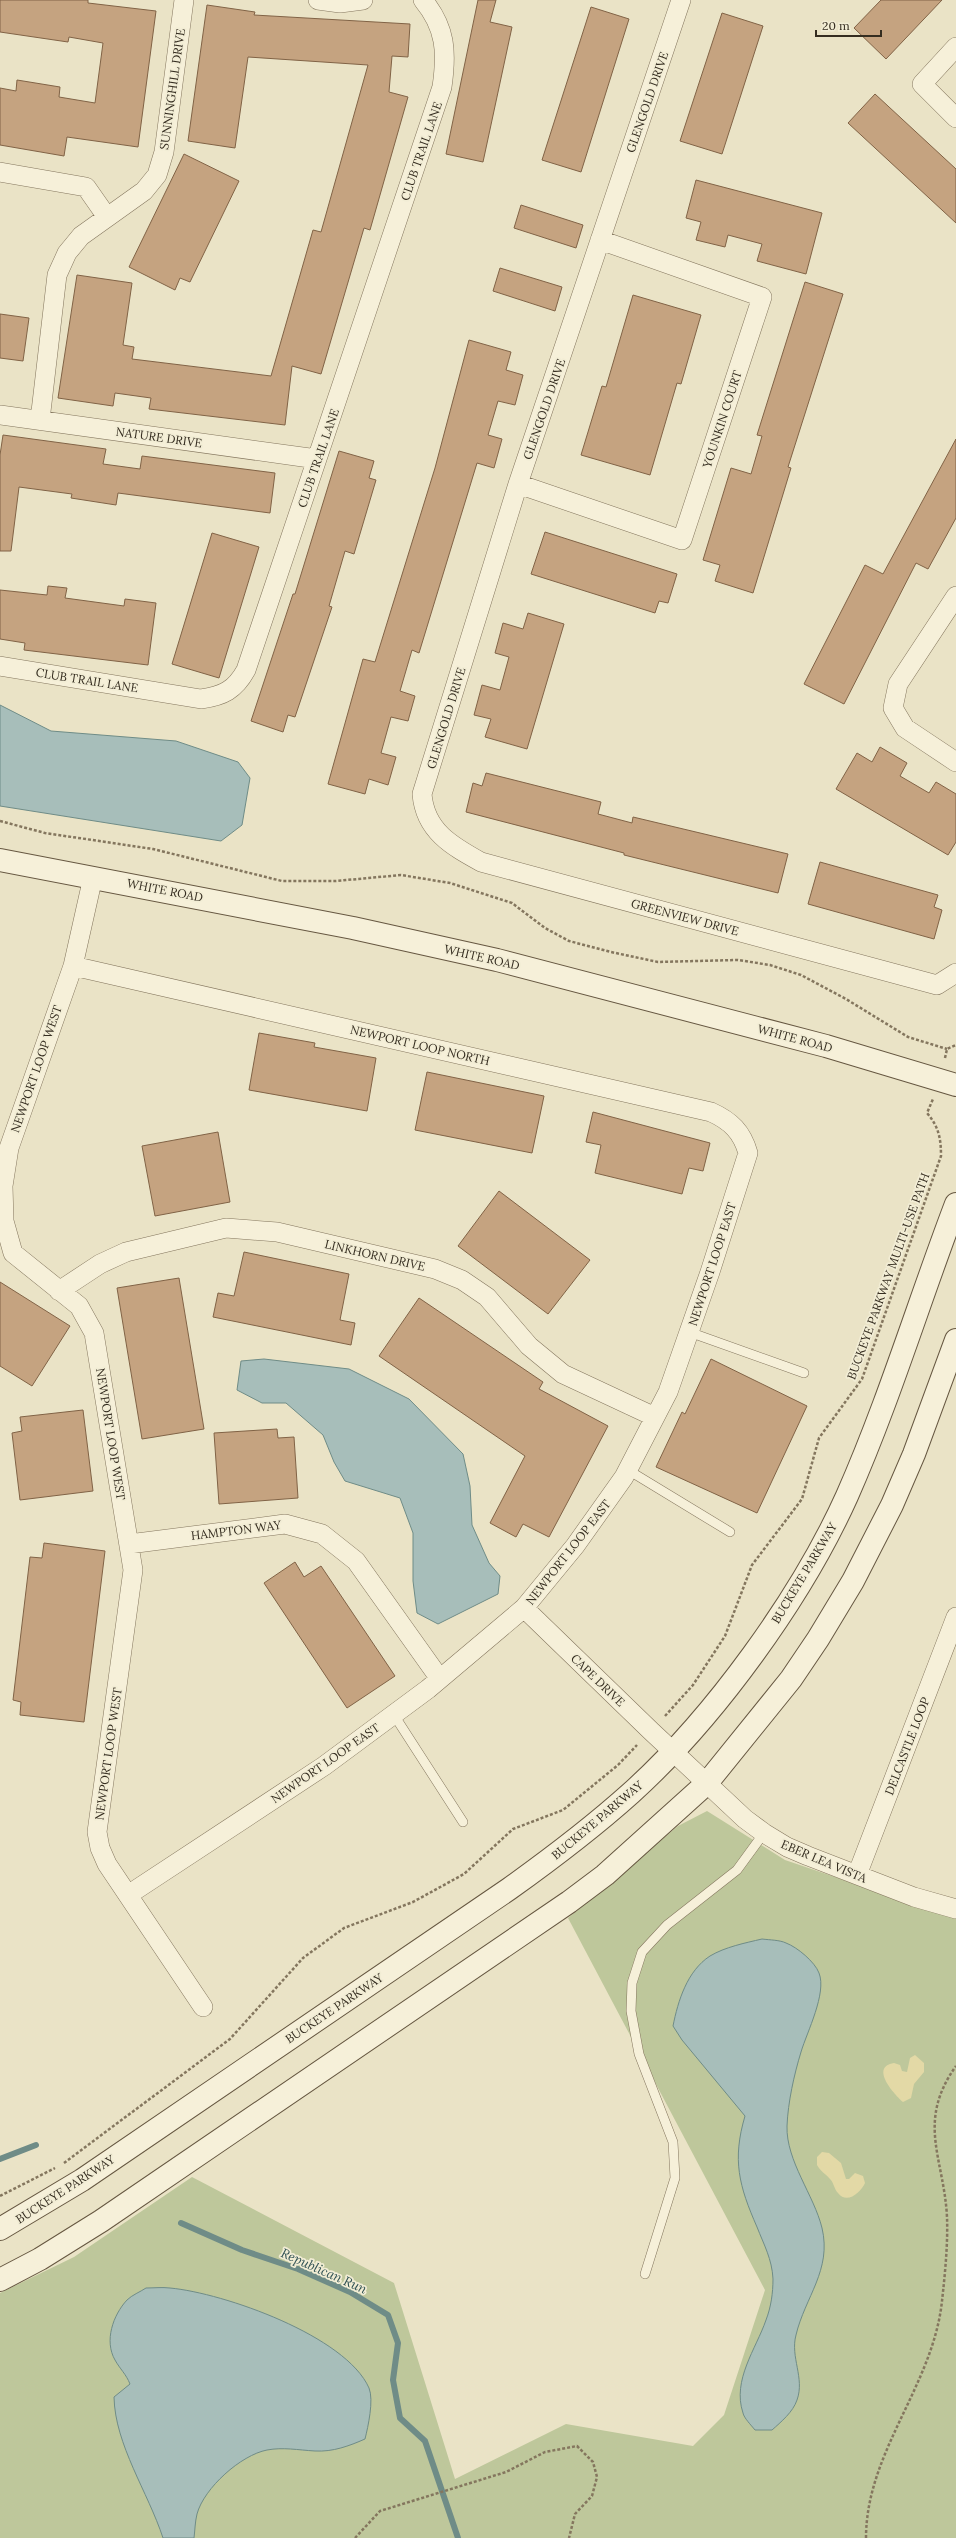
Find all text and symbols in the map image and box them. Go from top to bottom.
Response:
scale bar [816,12,881,38]
text: 20 m [822,18,850,33]
street label: SUNNINGHILL DRIVE [156,27,188,151]
street label: GLENGOLD DRIVE [623,50,671,154]
street label: CLUB TRAIL LANE [397,100,445,202]
street label: GLENGOLD DRIVE [520,357,568,461]
street label: YOUNKIN COURT [699,368,745,471]
street label: CLUB TRAIL LANE [294,407,342,509]
street label: NATURE DRIVE [115,424,203,450]
street label: CLUB TRAIL LANE [35,664,139,696]
street label: GLENGOLD DRIVE [423,665,469,771]
street label: WHITE ROAD [126,875,204,905]
street label: GREENVIEW DRIVE [630,895,740,939]
street label: WHITE ROAD [443,941,521,973]
street label: NEWPORT LOOP WEST [7,1003,65,1135]
street label: WHITE ROAD [756,1021,834,1055]
street label: NEWPORT LOOP NORTH [349,1022,491,1068]
street label: BUCKEYE PARKWAY MULTI-USE PATH [843,1170,933,1382]
street label: NEWPORT LOOP EAST [685,1200,739,1328]
street label: LINKHORN DRIVE [323,1236,427,1274]
street label: NEWPORT LOOP WEST [93,1367,129,1501]
street label: NEWPORT LOOP EAST [522,1496,614,1608]
street label: HAMPTON WAY [190,1517,282,1543]
street label: BUCKEYE PARKWAY [768,1520,840,1626]
street label: CAPE DRIVE [568,1651,628,1709]
street label: NEWPORT LOOP WEST [91,1687,125,1821]
street label: DELCASTLE LOOP [881,1695,933,1797]
street label: NEWPORT LOOP EAST [268,1720,382,1806]
street label: BUCKEYE PARKWAY [548,1777,646,1863]
street label: EBER LEA VISTA [779,1836,870,1886]
street label: BUCKEYE PARKWAY [282,1969,386,2046]
street label: BUCKEYE PARKWAY [13,2151,118,2227]
water label: Republican Run [278,2244,370,2298]

